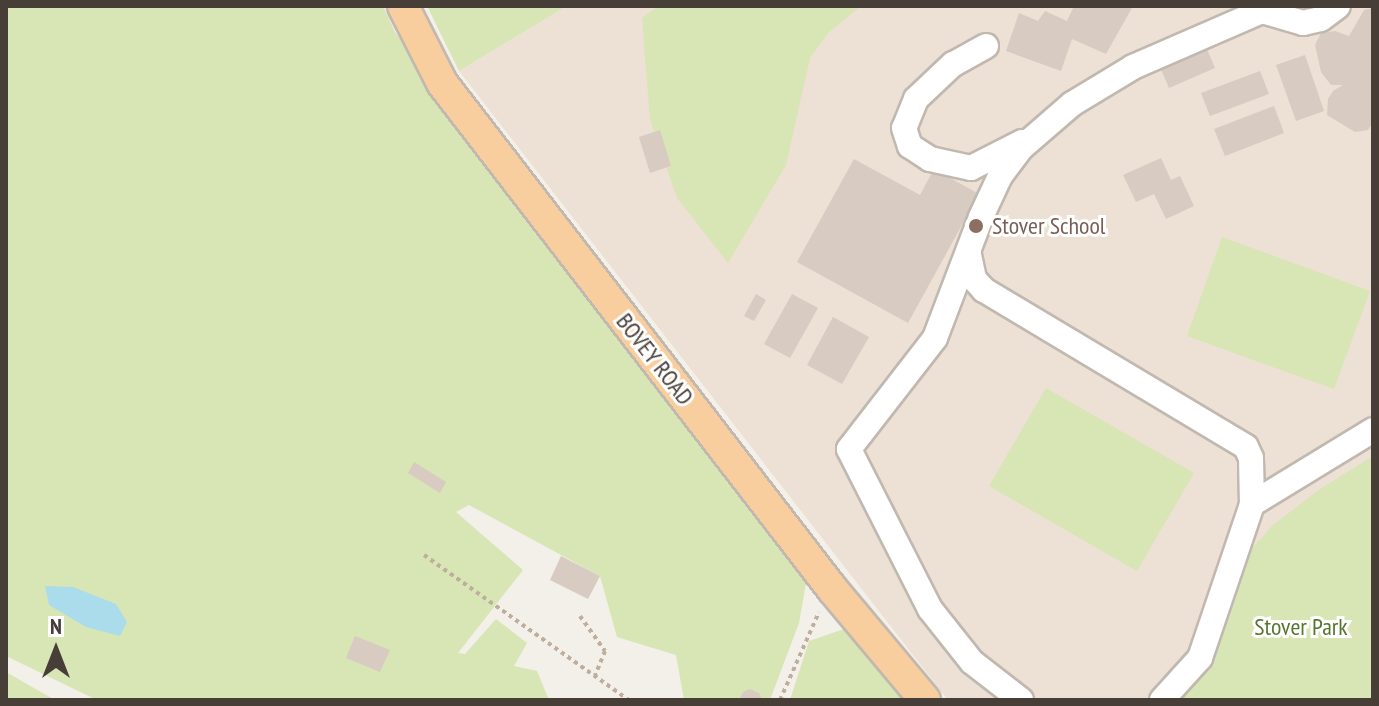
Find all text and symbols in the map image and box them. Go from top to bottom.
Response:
place label: Stover School [992,212,1105,240]
marker: Stover School [967,217,985,235]
street label: BOVEY ROAD [610,307,700,411]
north arrow [16,610,96,690]
text: N [50,612,62,640]
park label: Stover Park [1254,613,1348,641]

